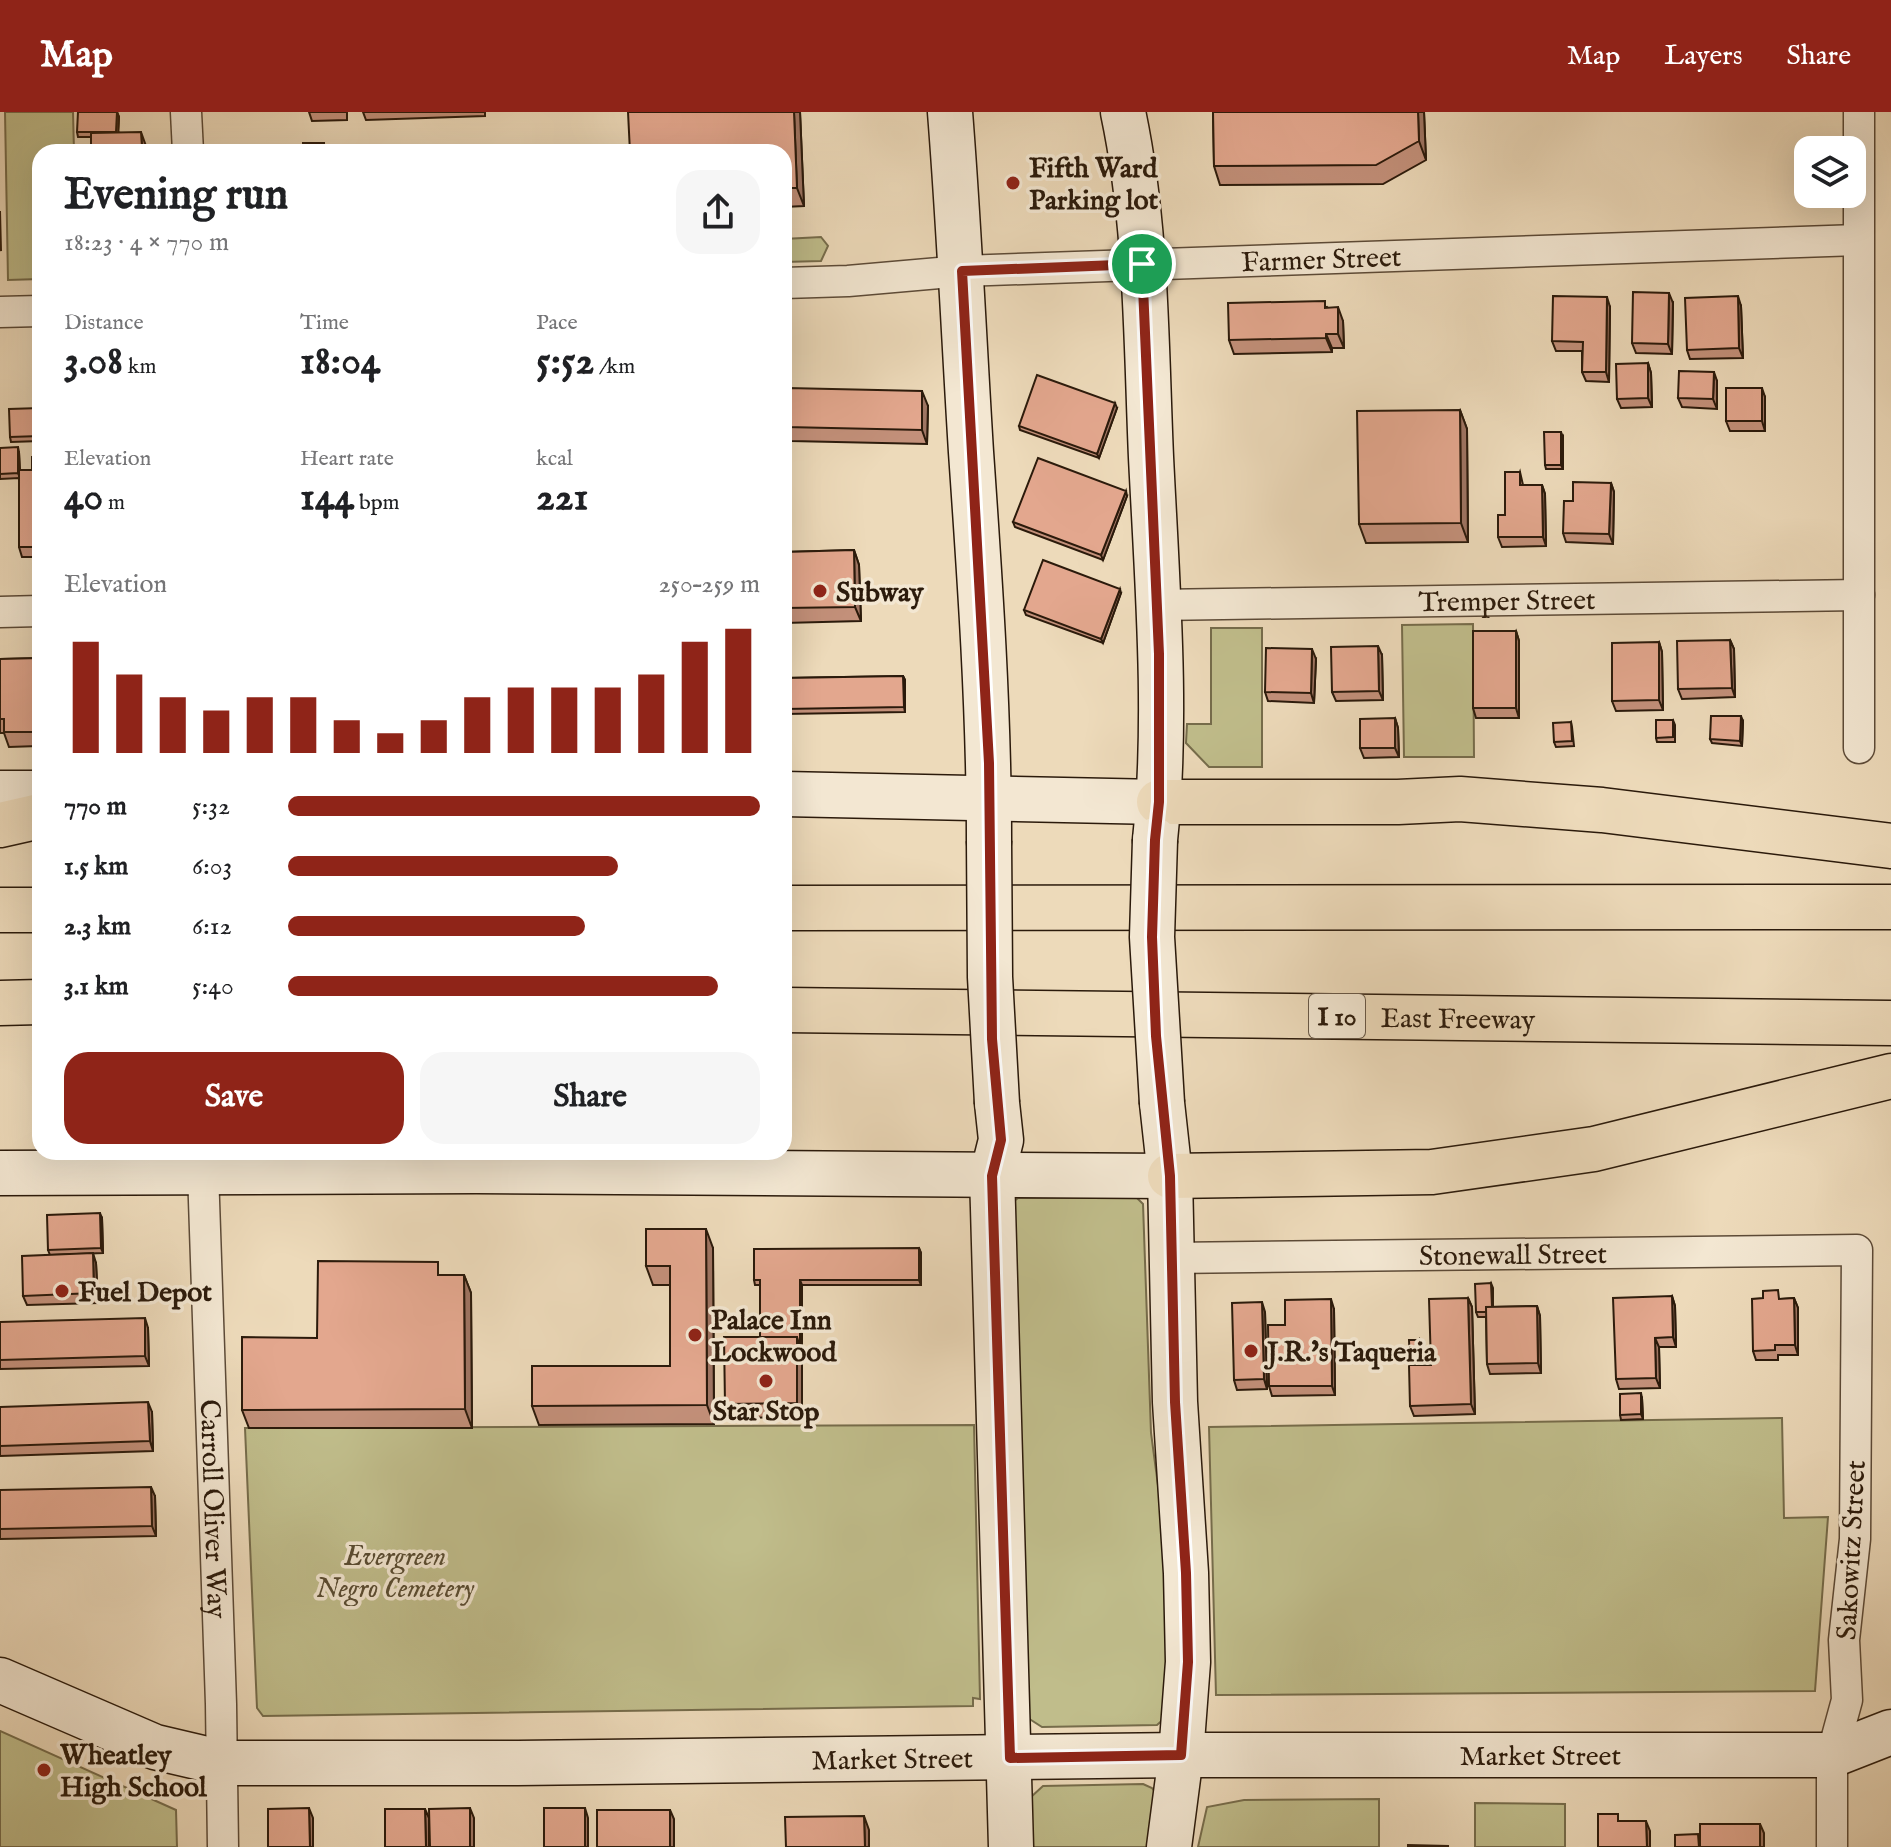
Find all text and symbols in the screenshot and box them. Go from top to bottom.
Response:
text: Map [40,32,113,80]
text: Map [1567,39,1620,74]
text: Layers [1664,39,1743,74]
text: Share [1787,39,1851,74]
map controls [1794,136,1866,208]
button: layers [1794,136,1866,208]
place label: Fifth Ward Parking lot [1029,152,1159,219]
text: Evening run [64,168,288,224]
button: share [676,170,760,254]
marker: Fifth Ward Parking lot [1004,174,1022,192]
text: 18:23 · 4 × 770 m [64,226,229,259]
pin [1108,230,1176,298]
street label: Farmer Street [1241,241,1402,281]
icon: arrive [1120,242,1164,286]
text: Distance [64,309,144,337]
text: Time [300,309,349,337]
text: Pace [536,309,578,337]
text: 3.08 [64,337,123,388]
text: 18:04 [300,337,380,388]
text: 5:52 [536,337,594,388]
text: km [123,353,156,381]
text: /km [594,353,635,381]
text: Elevation [64,445,151,473]
text: Heart rate [300,445,394,473]
text: kcal [536,445,573,473]
text: 40 [64,473,103,524]
text: 144 [300,473,354,524]
text: 221 [536,473,588,524]
text: m [103,489,125,517]
text: bpm [354,489,400,517]
text: Elevation [64,568,167,601]
text: 250–259 m [658,568,760,601]
place label: Subway [836,576,925,611]
marker: Subway [811,582,829,600]
street label: Tremper Street [1418,584,1596,621]
text: 770 m [64,790,127,823]
text: 5:32 [192,790,230,823]
text: 1.5 km [64,850,128,883]
text: 6:03 [192,850,232,883]
text: 2.3 km [64,910,131,943]
text: 6:12 [192,910,232,943]
text: 3.1 km [64,970,129,1003]
text: 5:40 [192,970,234,1003]
road number: I 10 [1309,994,1365,1038]
street label: East Freeway [1380,1002,1536,1039]
button: Save [64,1052,404,1144]
button: Share [420,1052,760,1144]
street label: Stonewall Street [1419,1238,1608,1275]
place label: Fuel Depot [78,1276,212,1311]
marker: Fuel Depot [53,1282,71,1300]
place label: Palace Inn Lockwood [711,1304,837,1371]
marker: Palace Inn Lockwood [686,1326,704,1344]
place label: J.R.'s Taqueria [1263,1336,1437,1371]
marker: J.R.'s Taqueria [1242,1342,1260,1360]
marker: Star Stop [757,1372,775,1390]
place label: Star Stop [713,1395,819,1430]
street label: Carroll Oliver Way [191,1399,233,1619]
street label: Sakowitz Street [1830,1459,1875,1641]
park label: Evergreen Negro Cemetery [316,1540,475,1607]
place label: Wheatley High School [59,1739,208,1806]
street label: Market Street [1459,1740,1621,1775]
street label: Market Street [811,1743,974,1779]
marker: Wheatley High School [35,1761,53,1779]

